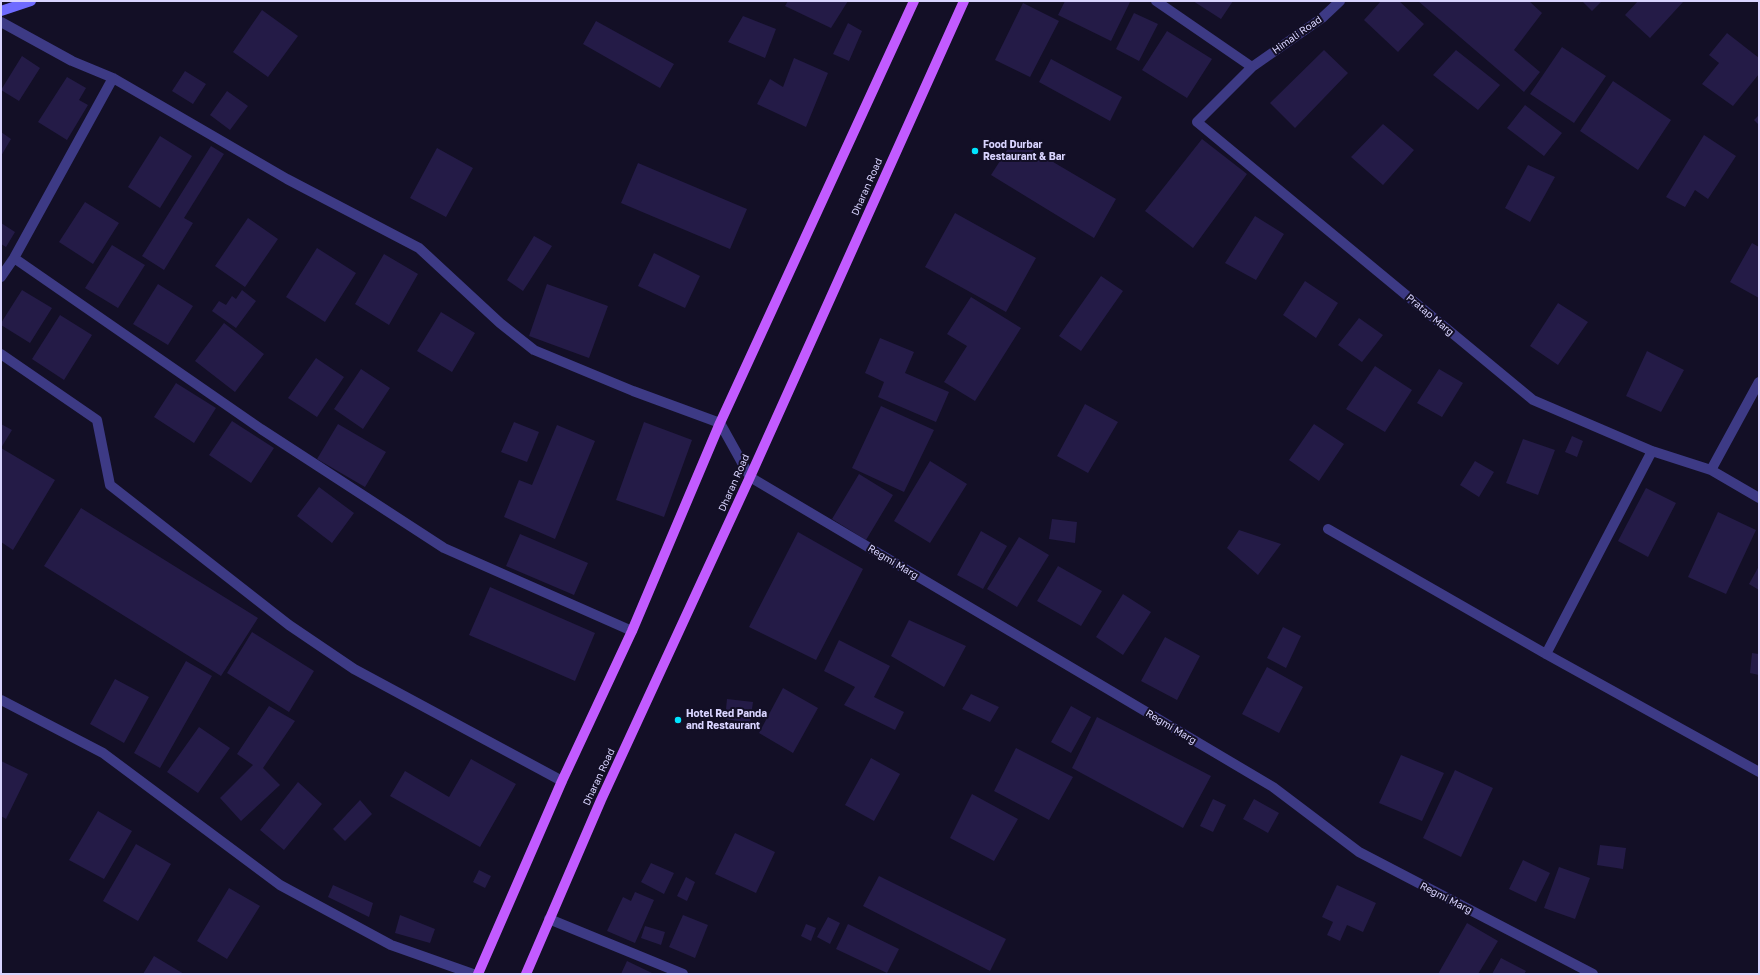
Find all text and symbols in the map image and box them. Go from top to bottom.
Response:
street label: Himali Road [1270,14,1324,56]
place label: Food Durbar Restaurant & Bar [983,139,1065,162]
marker: Food Durbar Restaurant & Bar [970,146,980,156]
street label: Dharan Road [849,157,885,217]
street label: Pratap Marg [1404,292,1456,338]
street label: Dharan Road [716,453,752,513]
street label: Regmi Marg [866,542,920,582]
street label: Regmi Marg [1144,707,1198,747]
place label: Hotel Red Panda and Restaurant [686,708,767,732]
marker: Hotel Red Panda and Restaurant [673,715,683,725]
street label: Dharan Road [581,747,617,807]
street label: Regmi Marg [1418,880,1474,916]

